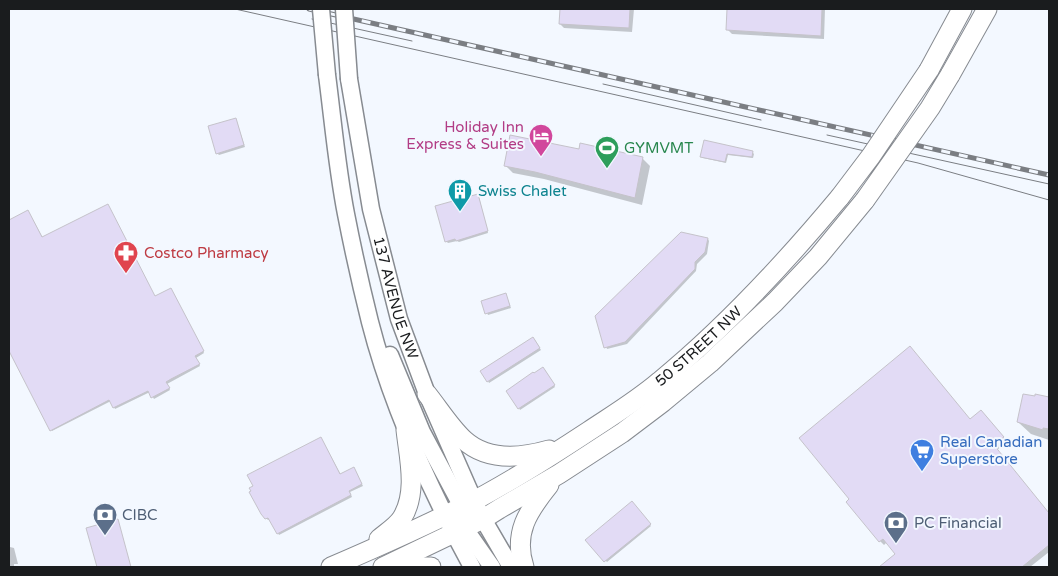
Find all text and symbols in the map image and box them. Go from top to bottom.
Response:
place label: Holiday Inn Express & Suites [406,118,524,153]
hotel icon: Holiday Inn Express & Suites [528,123,554,157]
sports icon: GYMVMT [594,135,620,169]
place label: GYMVMT [624,139,693,157]
building icon: Swiss Chalet [447,178,473,212]
place label: Swiss Chalet [478,182,567,200]
street label: 137 AVENUE NW [369,235,422,362]
pharmacy icon: Costco Pharmacy [113,240,139,274]
place label: Costco Pharmacy [144,244,269,262]
street label: 50 STREET NW [652,302,746,390]
place label: Real Canadian Superstore [940,433,1042,468]
supermarket icon: Real Canadian Superstore [909,438,935,472]
bank icon: CIBC [92,502,118,536]
place label: CIBC [122,506,158,524]
bank icon: PC Financial [883,510,909,544]
place label: PC Financial [914,514,1002,532]

